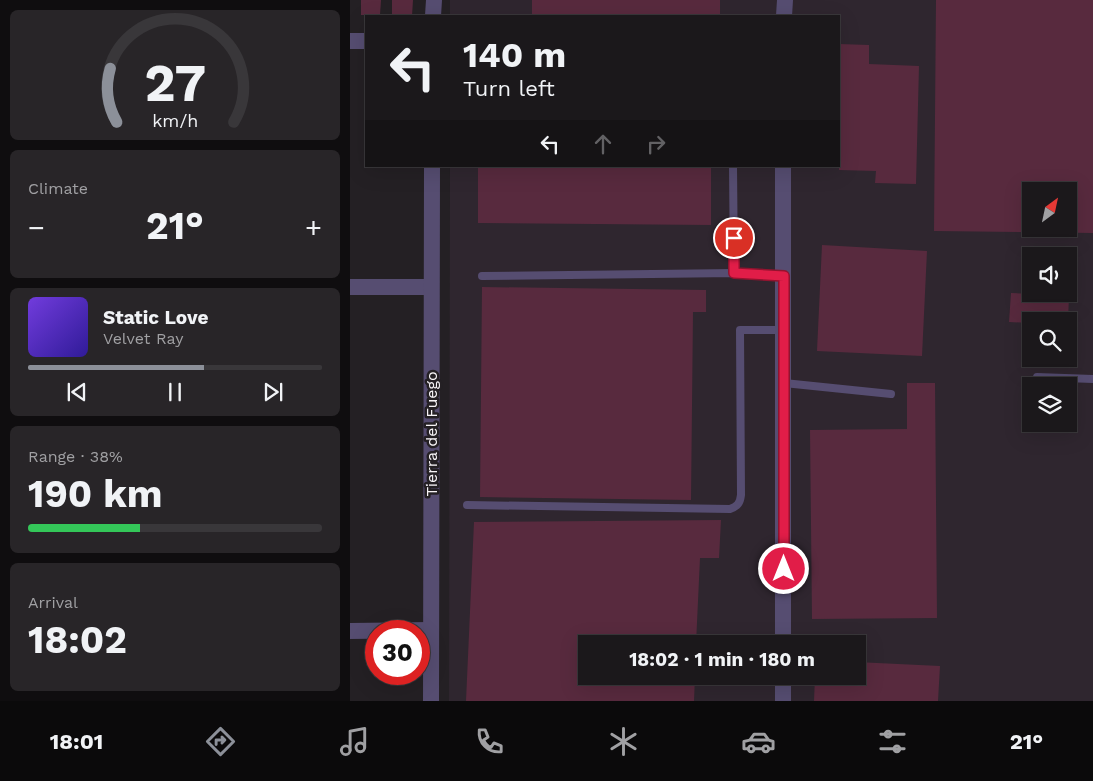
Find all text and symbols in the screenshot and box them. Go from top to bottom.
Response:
text: 140 m [463,34,566,76]
icon: left [380,35,445,100]
text: 27 [144,53,206,114]
text: Turn left [463,76,555,101]
text: km/h [152,110,198,131]
icon: left [536,130,564,158]
icon: ahead [589,130,617,158]
icon: right [642,130,670,158]
text: Climate [28,179,88,198]
north arrow [1022,182,1078,238]
map controls [1022,182,1077,432]
text: 21° [146,204,204,248]
text: − [28,211,45,244]
text: + [305,211,322,244]
pin [713,217,755,259]
icon: arrive [720,224,748,252]
button: sound [1022,247,1077,302]
text: Static Love [103,306,208,329]
button: search [1022,312,1077,367]
text: Velvet Ray [103,329,183,348]
street label: Tierra del Fuego [422,371,441,497]
button: layers [1022,377,1077,432]
icon: previous [63,378,91,406]
icon: pause [161,378,189,406]
icon: next [259,378,287,406]
text: Range · 38% [28,447,123,466]
text: 190 km [28,472,163,516]
position arrow [757,542,809,594]
text: Arrival [28,593,78,612]
text: 18:02 [28,618,127,662]
speed limit sign: 30 [365,620,430,685]
text: 18:02 · 1 min · 180 m [629,648,815,671]
icon: directions [203,724,238,759]
icon: music [337,724,372,759]
icon: phone [472,724,507,759]
icon: climate [606,724,641,759]
icon: car [741,724,776,759]
icon: filters [875,724,910,759]
text: 18:01 [50,729,103,754]
text: 21° [1010,729,1043,754]

